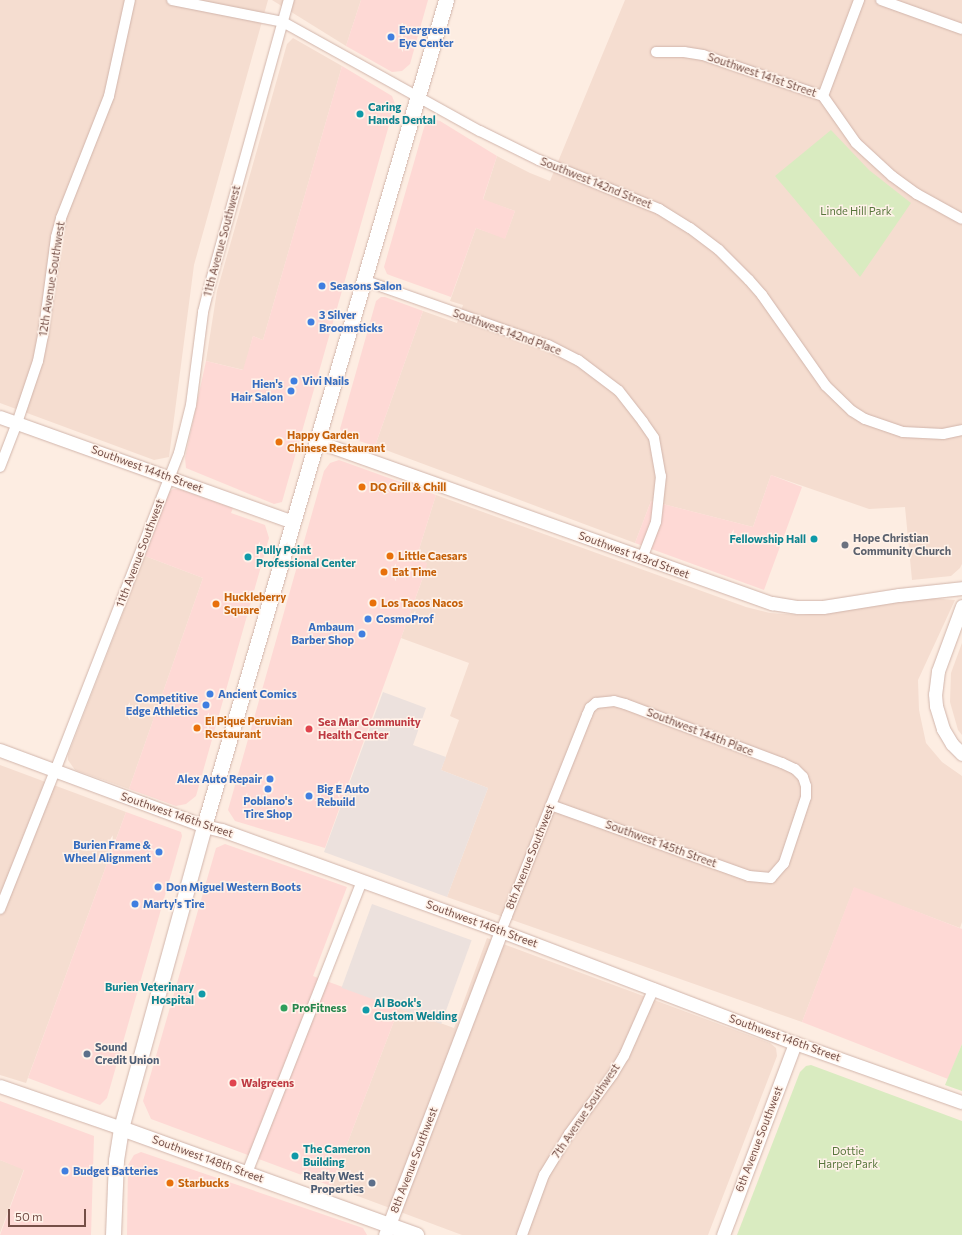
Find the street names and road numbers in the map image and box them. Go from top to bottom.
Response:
street label: Southwest 141st Street [706,50,818,100]
street label: Southwest 142nd Street [538,155,654,211]
street label: 11th Avenue Southwest [201,184,243,298]
street label: 12th Avenue Southwest [36,221,68,337]
street label: Southwest 142nd Place [451,306,563,358]
street label: Southwest 144th Street [89,443,205,495]
street label: 11th Avenue Southwest [113,497,167,609]
street label: Southwest 143rd Street [577,529,691,581]
street label: Southwest 144th Place [645,706,755,758]
street label: Southwest 146th Street [119,790,235,840]
street label: 8th Avenue Southwest [503,803,557,911]
street label: Southwest 145th Street [604,818,718,870]
street label: Southwest 146th Street [424,898,540,950]
street label: Southwest 146th Street [727,1012,843,1064]
street label: 7th Avenue Southwest [549,1061,623,1161]
street label: 6th Avenue Southwest [733,1084,785,1194]
street label: 8th Avenue Southwest [388,1105,440,1215]
street label: Southwest 148th Street [150,1133,266,1185]

